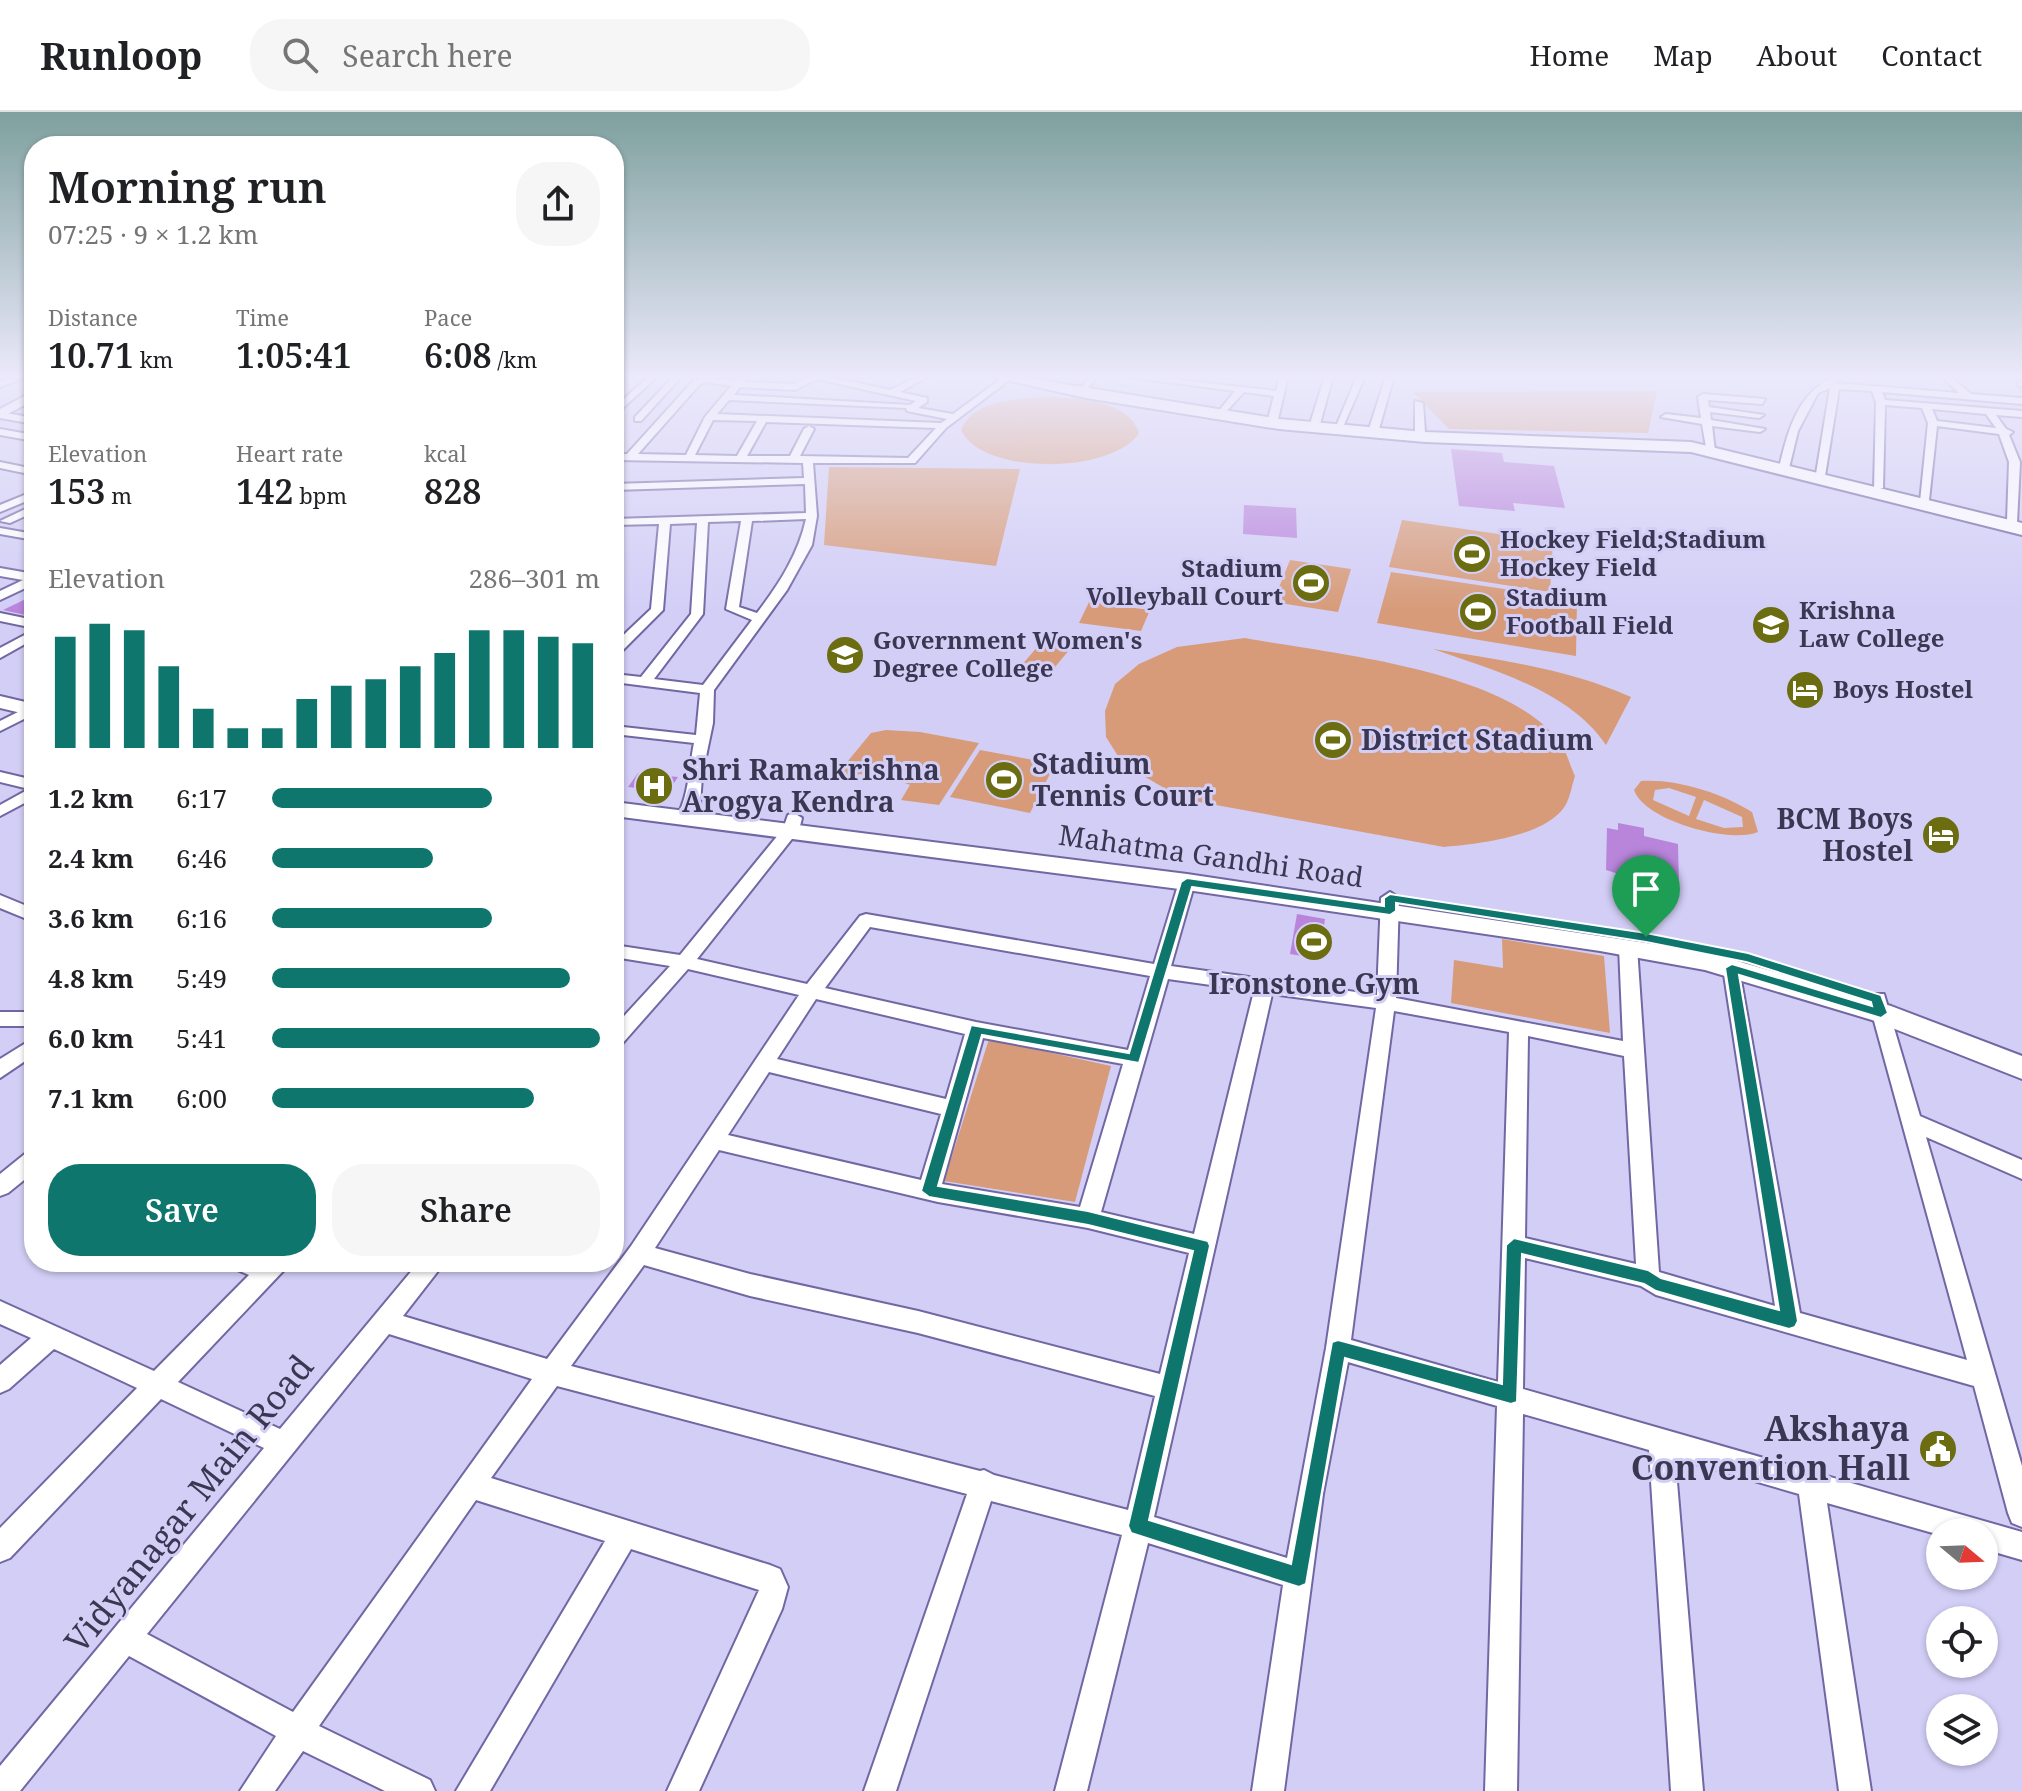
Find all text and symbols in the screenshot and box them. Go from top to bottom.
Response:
search box [250,19,810,91]
text: Runloop [40,29,202,81]
icon: search [278,33,322,77]
text: Search here [342,35,513,76]
text: Home [1530,36,1609,74]
text: Map [1653,36,1713,74]
text: About [1757,36,1837,74]
text: Contact [1881,36,1982,74]
text: Morning run [48,156,327,216]
button: share [516,162,600,246]
text: 07:25 · 9 × 1.2 km [48,216,258,252]
text: Distance [48,302,138,332]
text: Time [236,302,289,332]
text: Pace [424,302,472,332]
text: 10.71 [48,332,134,378]
text: 1:05:41 [236,332,352,378]
text: 6:08 [424,332,492,378]
text: km [134,344,173,374]
text: /km [492,344,537,374]
text: Elevation [48,438,147,468]
text: Heart rate [236,438,343,468]
text: kcal [424,438,466,468]
text: 153 [48,468,105,514]
text: 142 [236,468,293,514]
text: 828 [424,468,481,514]
text: m [105,480,132,510]
text: bpm [293,480,347,510]
place label: Hockey Field;Stadium Hockey Field [1500,522,1766,583]
sports icon: Hockey Field;Stadium Hockey Field [1451,533,1493,575]
place label: Stadium Volleyball Court [1086,551,1283,612]
text: Elevation [48,560,165,596]
text: 286–301 m [468,560,600,596]
sports icon: Stadium Volleyball Court [1290,562,1332,604]
place label: Stadium Football Field [1506,580,1674,641]
sports icon: Stadium Football Field [1457,591,1499,633]
place label: Krishna Law College [1799,593,1944,654]
school or university icon: Krishna Law College [1750,604,1792,646]
place label: Government Women's Degree College [873,623,1142,684]
school or university icon: Government Women's Degree College [824,634,866,676]
hotel icon: Boys Hostel [1784,669,1826,711]
place label: Boys Hostel [1833,672,1973,705]
sports icon: District Stadium [1312,719,1354,761]
place label: District Stadium [1361,720,1594,758]
place label: Stadium Tennis Court [1032,744,1214,814]
place label: Shri Ramakrishna Arogya Kendra [682,750,940,820]
sports icon: Stadium Tennis Court [983,759,1025,801]
hospital icon: Shri Ramakrishna Arogya Kendra [633,765,675,807]
text: 1.2 km [48,780,134,816]
text: 6:17 [176,780,227,816]
place label: BCM Boys Hostel [1776,799,1913,869]
hotel icon: BCM Boys Hostel [1920,814,1962,856]
street label: Mahatma Gandhi Road [1056,815,1366,895]
text: 2.4 km [48,840,134,876]
text: 6:46 [176,840,227,876]
pin [1612,855,1680,937]
icon: arrive [1624,867,1668,911]
text: 3.6 km [48,900,134,936]
text: 6:16 [176,900,227,936]
sports icon: Ironstone Gym [1293,921,1335,963]
text: 4.8 km [48,960,134,996]
text: 5:49 [176,960,227,996]
place label: Ironstone Gym [1208,964,1420,1002]
text: 6.0 km [48,1020,134,1056]
text: 5:41 [176,1020,227,1056]
text: 7.1 km [48,1080,134,1116]
text: 6:00 [176,1080,227,1116]
button: Save [48,1164,316,1256]
button: Share [332,1164,600,1256]
street label: Vidyanagar Main Road [54,1345,323,1662]
place label: Akshaya Convention Hall [1631,1405,1910,1490]
public building icon: Akshaya Convention Hall [1917,1428,1959,1470]
north arrow [1926,1518,1998,1590]
map controls [1926,1518,1998,1766]
button: locate [1926,1606,1998,1678]
button: layers [1926,1694,1998,1766]

